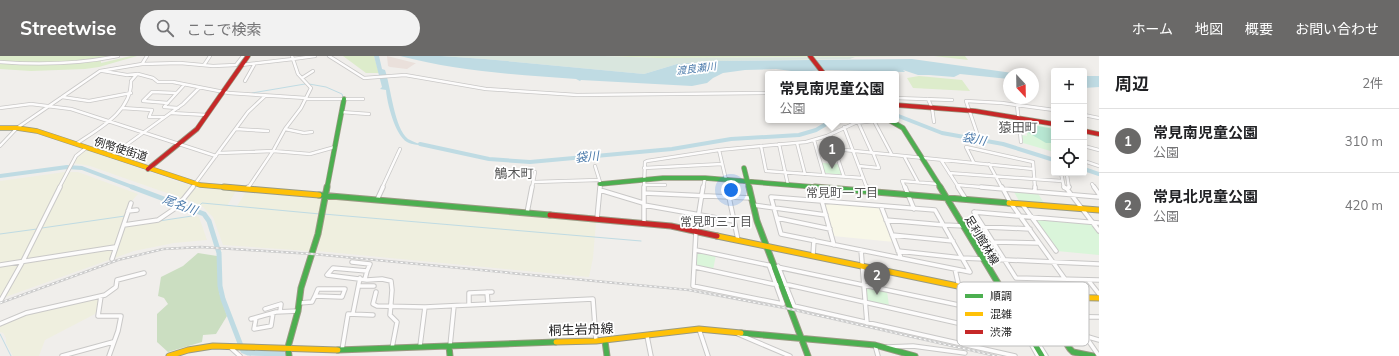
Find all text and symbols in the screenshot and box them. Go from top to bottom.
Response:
search box [140,10,420,46]
text: Streetwise [20,16,116,40]
icon: search [154,17,176,39]
text: ここで検索 [186,20,262,39]
text: ホーム [1131,20,1173,38]
text: 地図 [1195,20,1223,38]
text: 概要 [1245,20,1273,38]
text: お問い合わせ [1295,20,1379,38]
water label: 渡良瀬川 [675,59,718,77]
north arrow [1003,68,1039,104]
map controls [1051,68,1087,176]
button: + [1051,68,1087,104]
popup [765,71,899,123]
text: 周辺 [1115,73,1149,94]
text: 2件 [1362,75,1383,91]
text: 常見南児童公園 [779,79,885,98]
text: 公園 [779,100,806,116]
button: − [1051,104,1087,140]
district label: 猿田町 [998,119,1038,135]
text: 常見南児童公園 [1153,123,1258,142]
water label: 袋川 [961,129,989,149]
text: 1 [1124,133,1132,149]
text: 310 m [1345,133,1383,149]
street label: 例幣使街道 [93,134,149,164]
pin: 1 [819,136,845,169]
button: locate [1051,140,1087,176]
text: 公園 [1153,144,1179,160]
water label: 袋川 [574,148,602,165]
district label: 鵤木町 [494,165,534,181]
your location [721,180,741,200]
district label: 常見町一丁目 [806,185,878,200]
text: 常見北児童公園 [1153,187,1258,206]
water label: 尾名川 [161,191,202,218]
text: 2 [1124,197,1132,213]
text: 420 m [1345,197,1383,213]
text: 公園 [1153,208,1179,224]
street label: 足利館林線 [962,213,1002,267]
district label: 常見町三丁目 [680,214,752,229]
pin: 2 [864,262,890,295]
legend [957,282,1089,346]
text: 順調 [990,289,1012,303]
text: 混雑 [990,307,1012,321]
street label: 桐生岩舟線 [548,320,614,338]
text: 渋滞 [990,325,1012,339]

